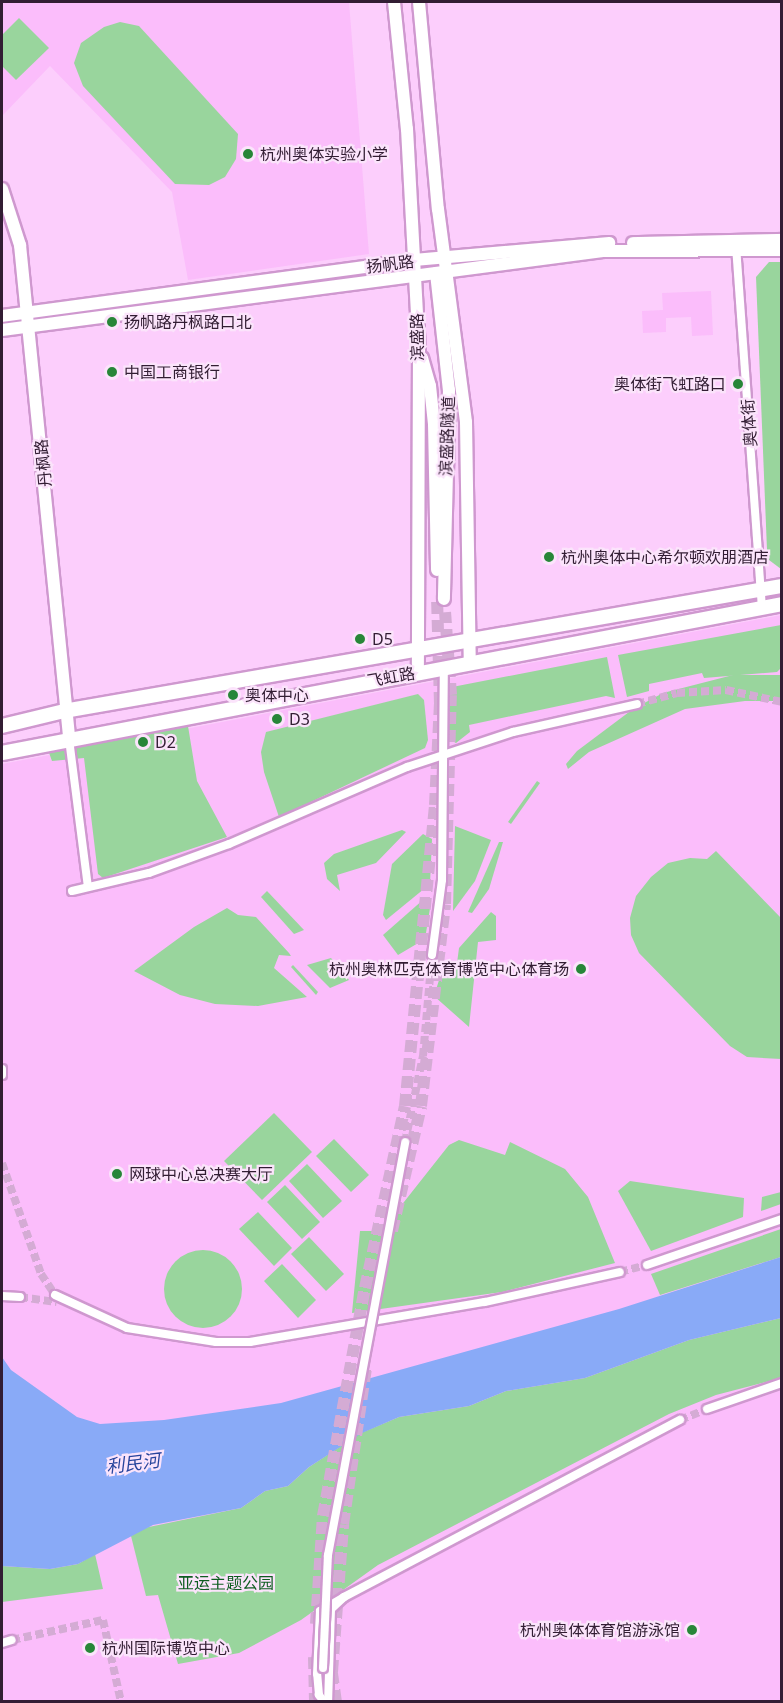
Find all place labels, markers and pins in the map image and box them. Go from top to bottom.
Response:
place label: 杭州奥体实验小学 [260,144,388,164]
marker: 杭州奥体实验小学 [241,147,255,161]
place label: 扬帆路丹枫路口北 [124,312,252,332]
marker: 扬帆路丹枫路口北 [105,315,119,329]
place label: 中国工商银行 [124,362,220,382]
marker: 中国工商银行 [105,365,119,379]
place label: 奥体街飞虹路口 [614,374,726,394]
marker: 奥体街飞虹路口 [731,377,745,391]
place label: 杭州奥体中心希尔顿欢朋酒店 [561,547,769,567]
marker: 杭州奥体中心希尔顿欢朋酒店 [542,550,556,564]
place label: D5 [372,629,393,649]
marker: D5 [353,632,367,646]
place label: 奥体中心 [245,685,309,705]
marker: 奥体中心 [226,688,240,702]
place label: D3 [289,709,310,729]
marker: D3 [270,712,284,726]
place label: D2 [155,732,176,752]
marker: D2 [136,735,150,749]
place label: 杭州奥林匹克体育博览中心体育场 [329,959,569,979]
marker: 杭州奥林匹克体育博览中心体育场 [574,962,588,976]
place label: 网球中心总决赛大厅 [129,1164,273,1184]
marker: 网球中心总决赛大厅 [110,1167,124,1181]
place label: 杭州奥体体育馆游泳馆 [520,1620,680,1640]
marker: 杭州奥体体育馆游泳馆 [685,1623,699,1637]
place label: 杭州国际博览中心 [102,1638,230,1658]
marker: 杭州国际博览中心 [83,1641,97,1655]

